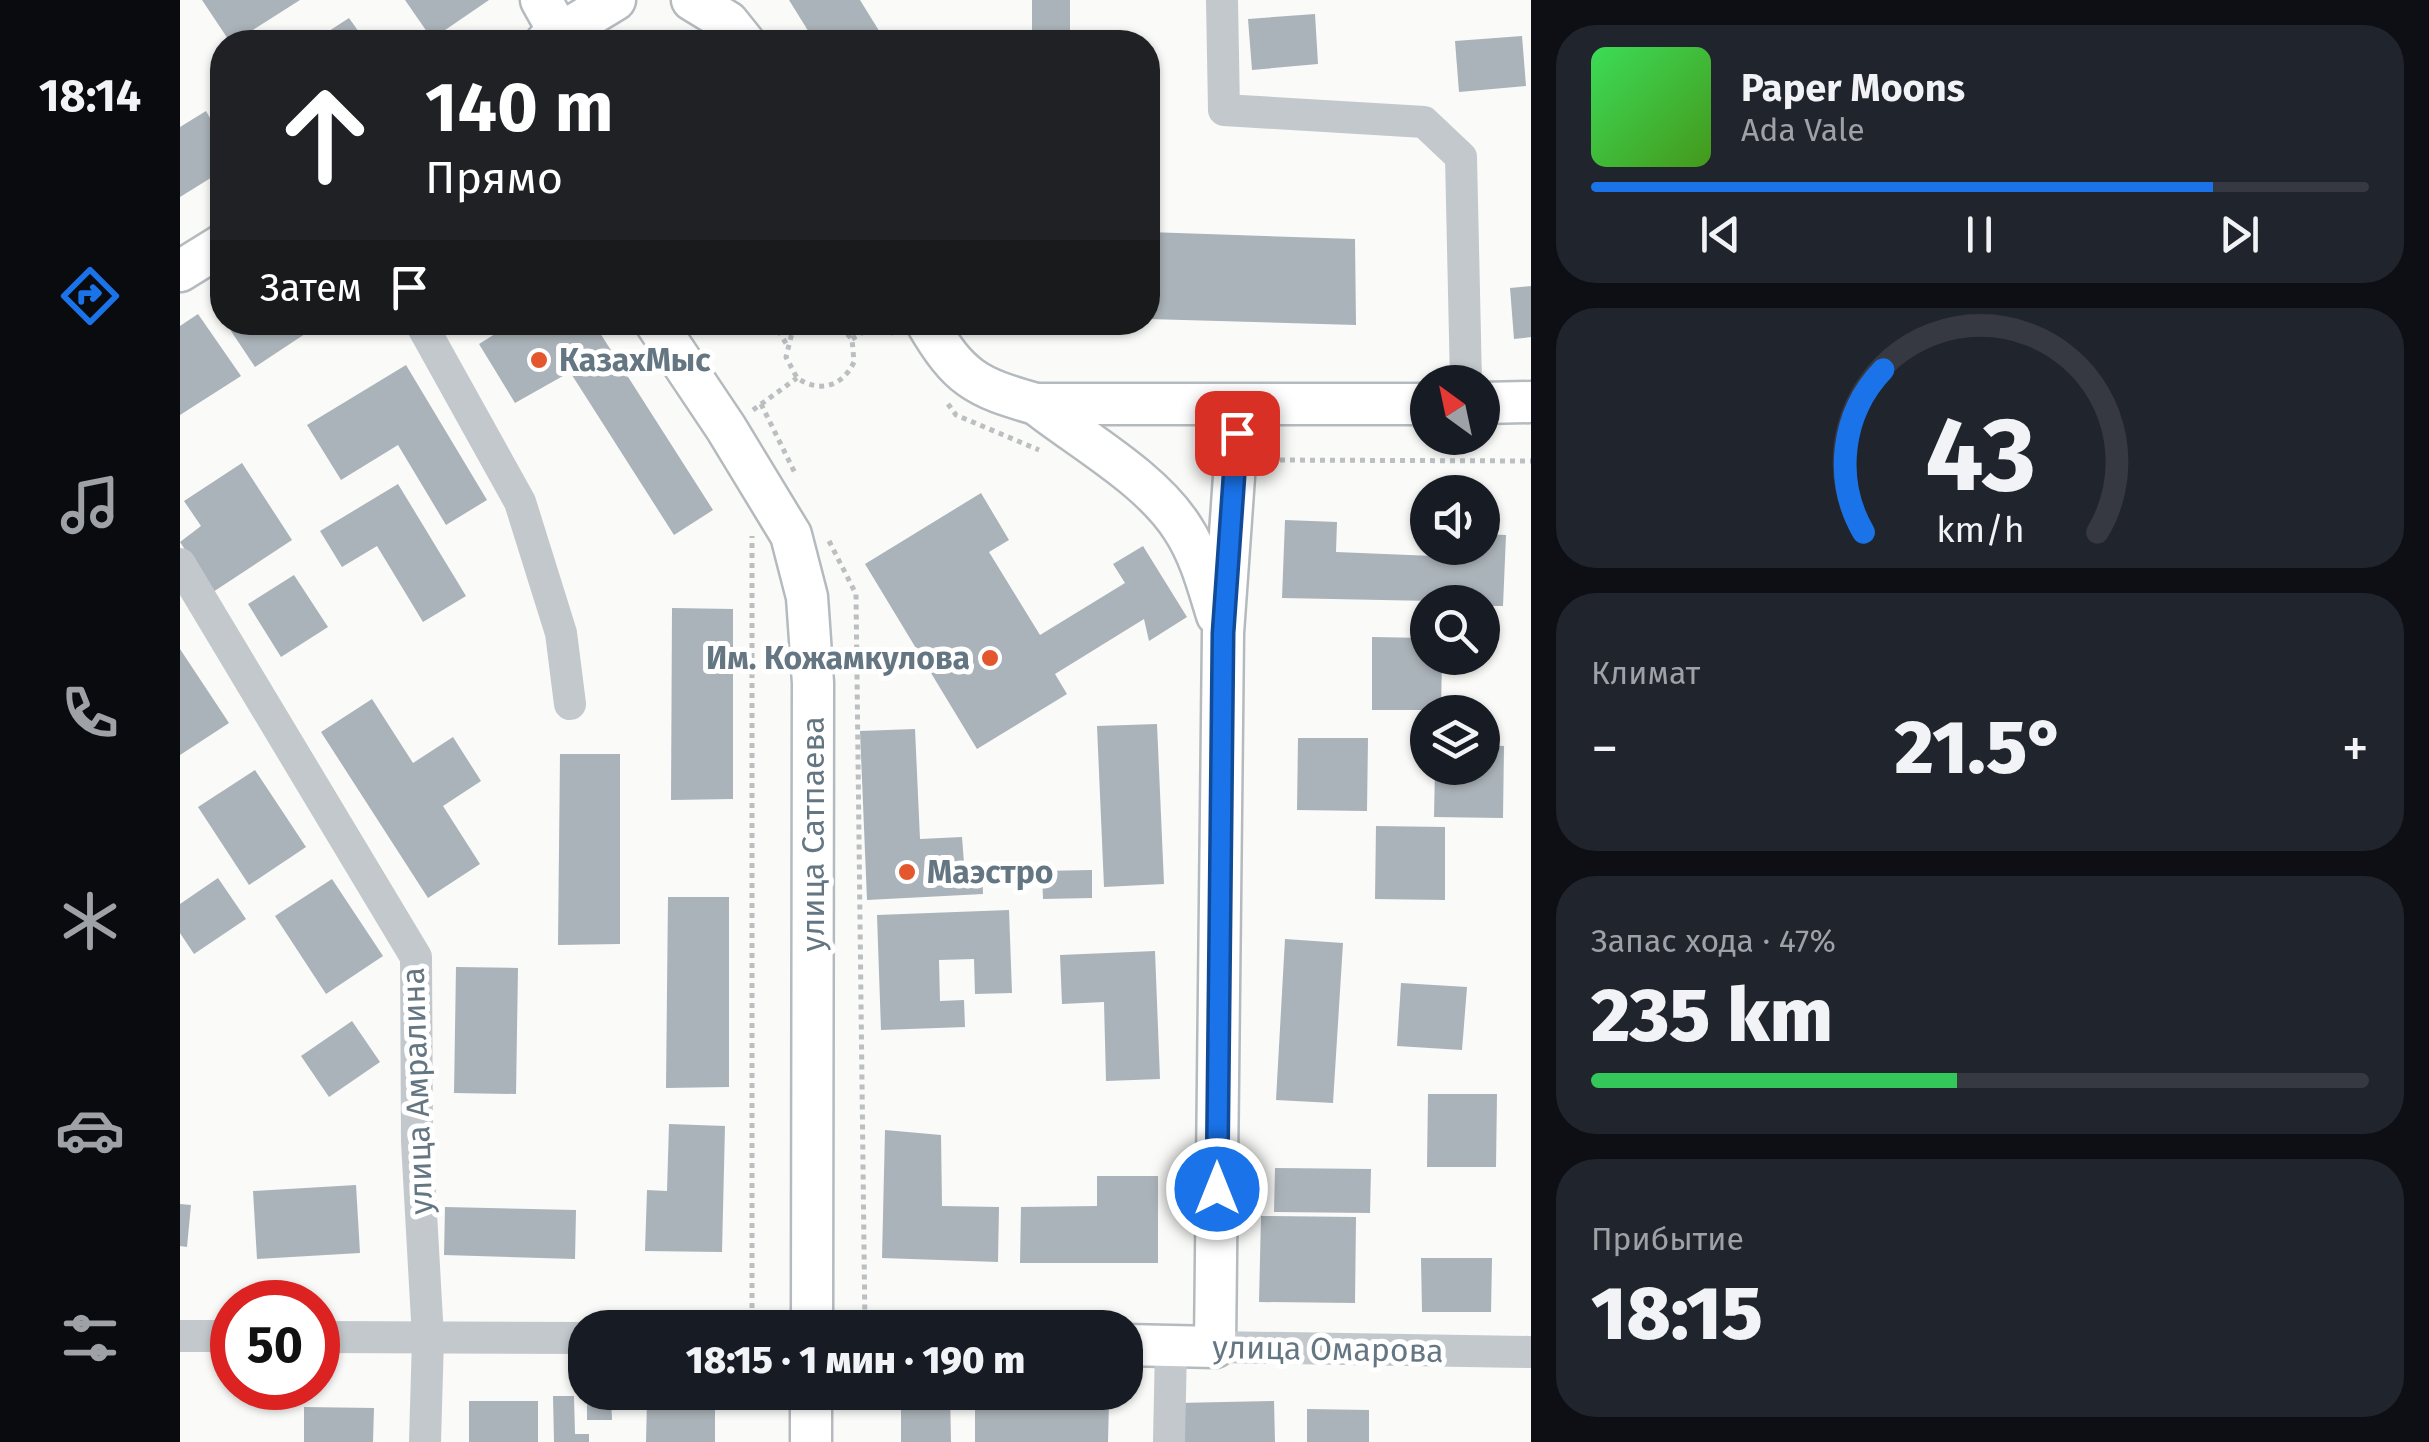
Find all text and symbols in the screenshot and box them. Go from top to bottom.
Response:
text: Paper Moons [1741,65,1965,111]
text: 140 m [425,66,614,150]
text: 18:14 [39,69,141,123]
icon: ahead [260,70,390,200]
text: Ada Vale [1741,111,1865,149]
text: Прямо [425,151,563,205]
icon: previous [1693,207,1748,262]
icon: pause [1952,207,2007,262]
icon: next [2212,207,2267,262]
icon: arrive [382,260,437,315]
icon: directions [55,261,125,331]
text: Затем [260,265,362,311]
place label: КазахМыс [559,341,711,379]
marker: КазахМыс [528,349,550,371]
north arrow [1410,365,1500,455]
map controls [1410,365,1500,785]
pin [1195,391,1280,476]
text: 43 [1924,393,2036,518]
icon: arrive [1210,406,1265,461]
icon: music [55,470,125,540]
button: sound [1410,475,1500,565]
text: km/h [1936,509,2024,551]
button: search [1410,585,1500,675]
place label: Им. Кожамкулова [706,639,970,677]
marker: Им. Кожамкулова [979,647,1001,669]
text: Климат [1591,654,1700,692]
icon: phone [55,678,125,748]
button: layers [1410,695,1500,785]
text: 21.5° [1894,703,2066,793]
street label: улица Сатпаева [794,716,832,952]
text: − [1591,716,1619,782]
text: + [2342,716,2369,782]
place label: Маэстро [927,853,1053,891]
marker: Маэстро [896,861,918,883]
icon: climate [55,886,125,956]
text: Запас хода · 47% [1591,922,1836,960]
street label: улица Амралина [394,967,440,1215]
text: 235 km [1591,971,1833,1061]
icon: car [55,1095,125,1165]
position arrow [1165,1137,1269,1241]
text: Прибытие [1591,1220,1744,1258]
text: 18:15 [1591,1269,1763,1359]
speed limit sign: 50 [210,1280,340,1410]
icon: filters [55,1303,125,1373]
street label: улица Омарова [1212,1328,1444,1370]
text: 18:15 · 1 мин · 190 m [686,1337,1025,1383]

